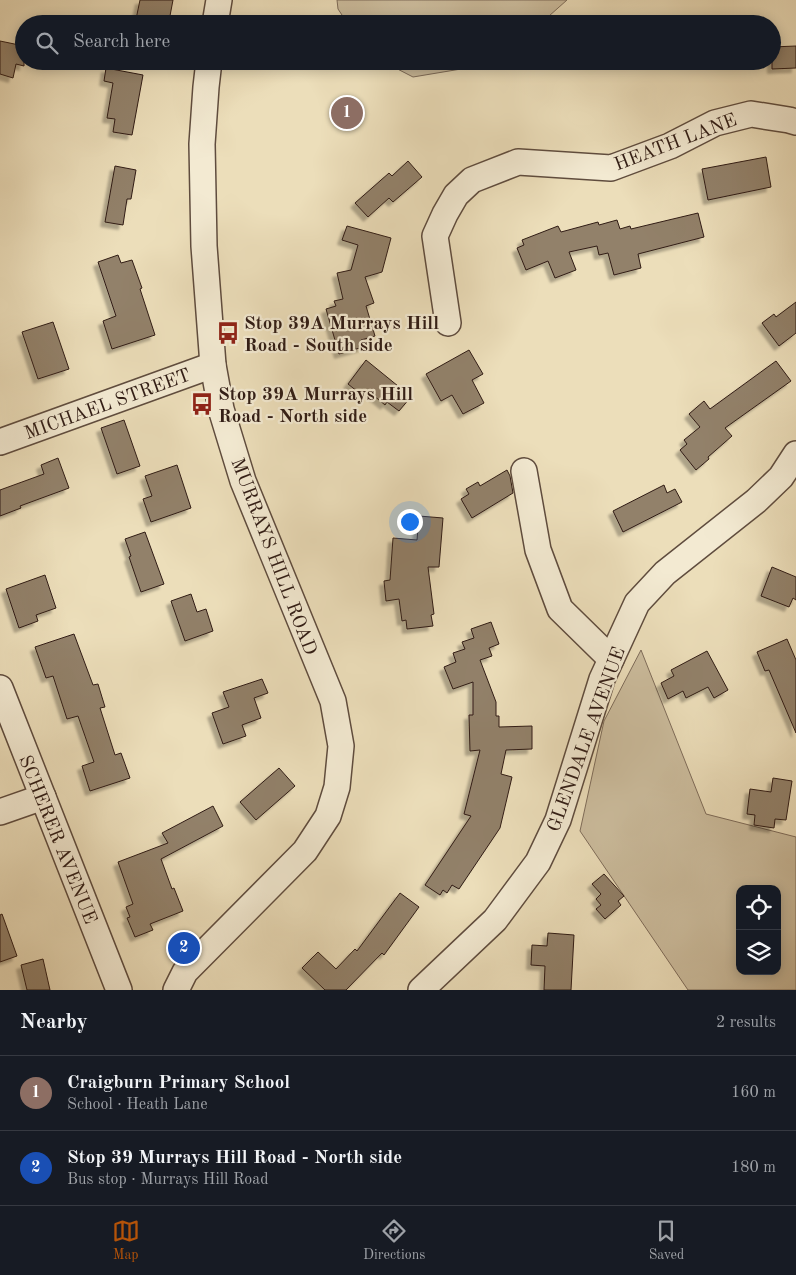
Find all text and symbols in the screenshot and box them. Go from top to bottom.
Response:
search box [15,15,781,70]
icon: search [33,29,61,57]
text: Search here [73,33,170,52]
pin: 1 [331,94,363,132]
street label: HEATH LANE [612,111,740,175]
place label: Stop 39A Murrays Hill Road - South side [244,315,439,356]
bus stop icon: Stop 39A Murrays Hill Road - South side [215,320,241,346]
street label: MICHAEL STREET [22,366,194,444]
place label: Stop 39A Murrays Hill Road - North side [218,386,413,427]
bus stop icon: Stop 39A Murrays Hill Road - North side [189,391,215,417]
street label: MURRAYS HILL ROAD [226,456,319,658]
your location [397,509,423,535]
street label: GLENDALE AVENUE [545,645,630,835]
street label: SCHERER AVENUE [14,753,99,927]
map controls [736,885,781,975]
button: locate [736,885,781,930]
pin: 2 [168,929,200,967]
button: layers [736,930,781,975]
text: Nearby [20,1012,88,1033]
text: 2 results [716,1015,776,1031]
text: Craigburn Primary School [67,1074,290,1093]
text: 1 [31,1085,41,1101]
text: 160 m [731,1085,776,1101]
text: School · Heath Lane [67,1097,208,1113]
text: Stop 39 Murrays Hill Road - North side [67,1149,402,1168]
text: 2 [31,1160,41,1176]
text: 180 m [731,1160,776,1176]
text: Bus stop · Murrays Hill Road [67,1172,269,1188]
tab: Map [112,1217,140,1264]
tab: Directions [363,1217,425,1264]
tab: Saved [649,1217,684,1264]

